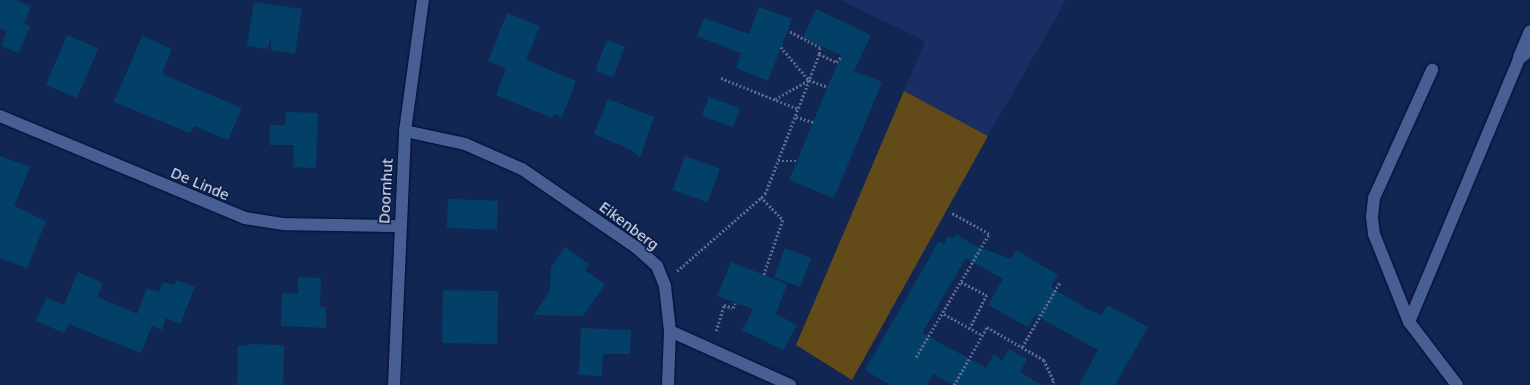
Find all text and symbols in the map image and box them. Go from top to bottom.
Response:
street label: Doornhut [376,158,396,224]
street label: De Linde [168,164,232,204]
street label: Eikenberg [596,198,662,254]

